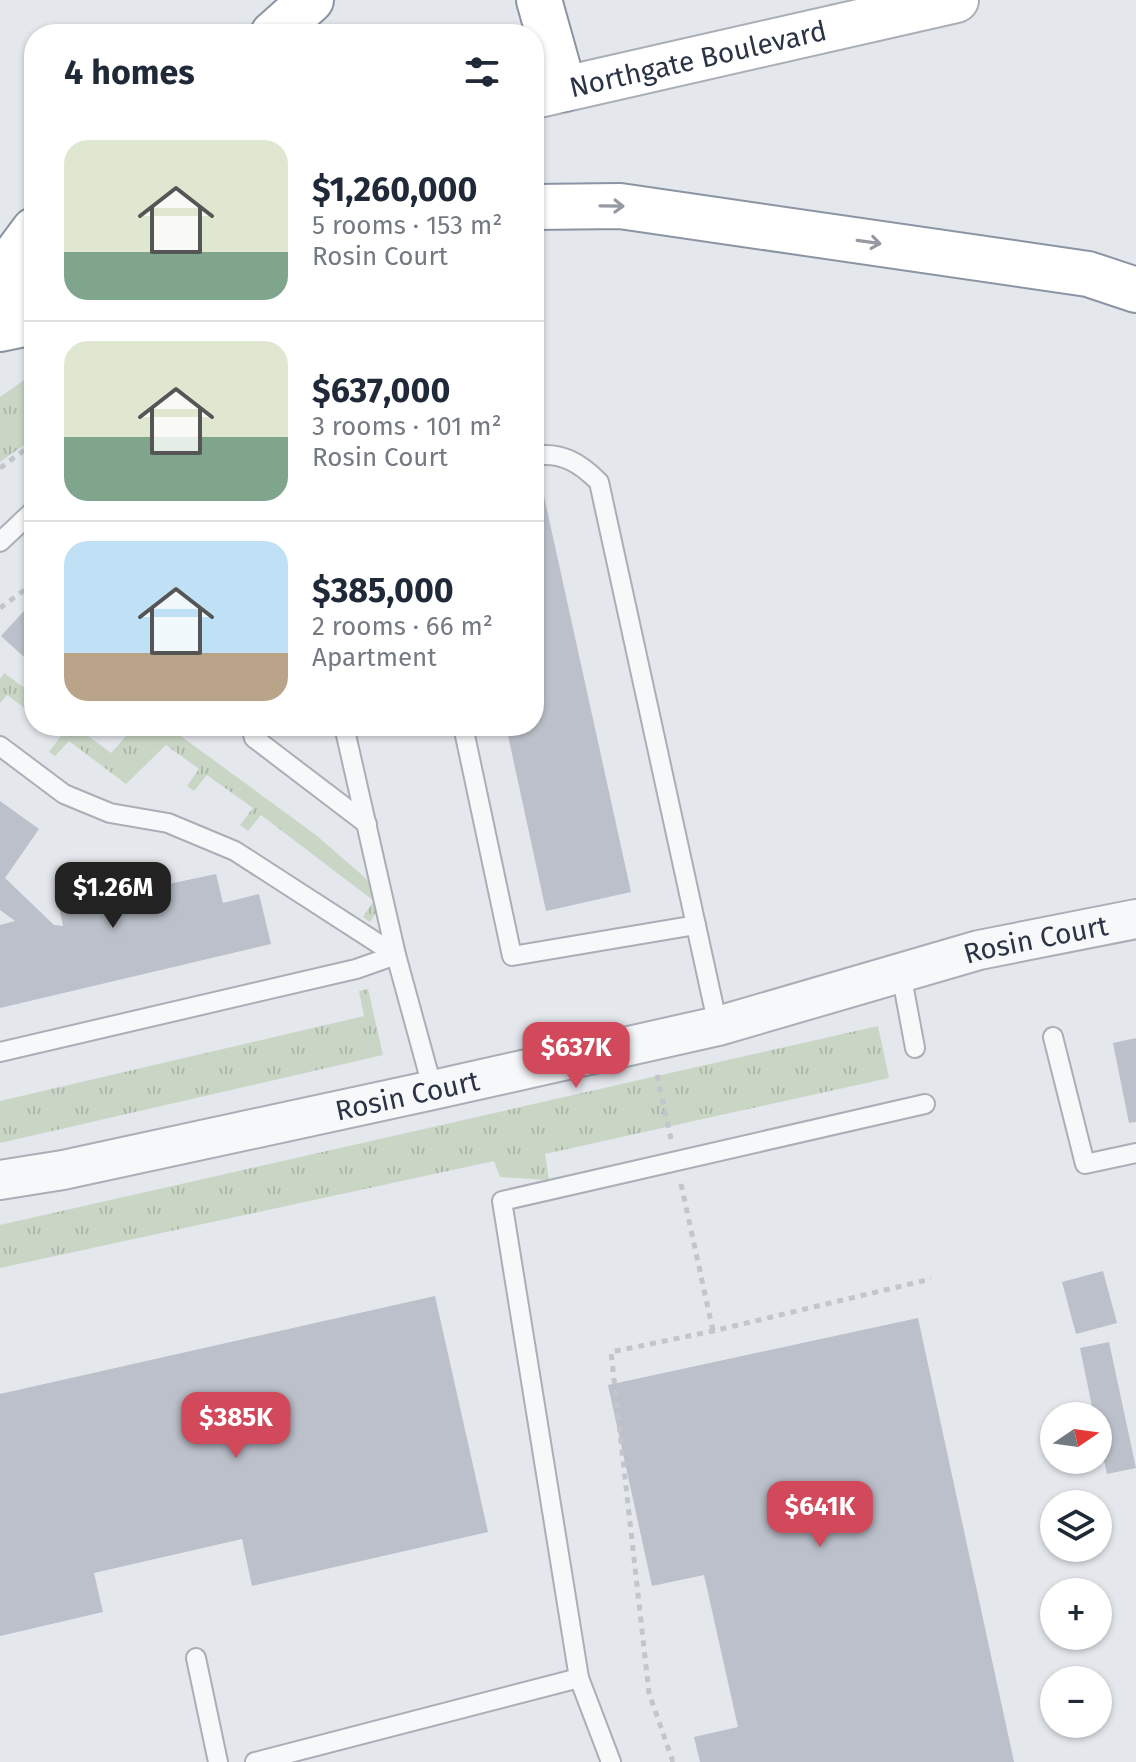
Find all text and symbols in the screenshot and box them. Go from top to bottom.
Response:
street label: Northgate Boulevard [566,14,830,104]
icon: filters [460,50,504,94]
text: 4 homes [64,52,195,93]
text: $1,260,000 [312,169,477,210]
icon: home [128,172,224,268]
one-way arrow [598,199,625,214]
text: 5 rooms · 153 m² [312,210,503,241]
one-way arrow [856,235,882,250]
text: Rosin Court [312,241,448,272]
text: $637,000 [312,370,450,411]
icon: home [128,373,224,469]
text: 3 rooms · 101 m² [312,411,502,442]
text: Rosin Court [312,442,448,473]
text: $385,000 [312,570,454,611]
icon: home [128,573,224,669]
text: 2 rooms · 66 m² [312,611,493,642]
text: Apartment [312,642,437,673]
pin: $1.26M [48,862,178,930]
text: $1.26M [73,872,153,903]
street label: Rosin Court [960,909,1112,971]
pin: $637K [520,1022,632,1090]
text: $637K [541,1032,611,1063]
street label: Rosin Court [332,1064,483,1128]
pin: $385K [180,1392,292,1460]
text: $385K [199,1402,273,1433]
north arrow [1040,1402,1112,1474]
map controls [1040,1402,1112,1738]
pin: $641K [764,1481,876,1549]
button: layers [1040,1490,1112,1562]
text: $641K [785,1491,855,1522]
button: + [1040,1578,1112,1650]
button: − [1040,1666,1112,1738]

